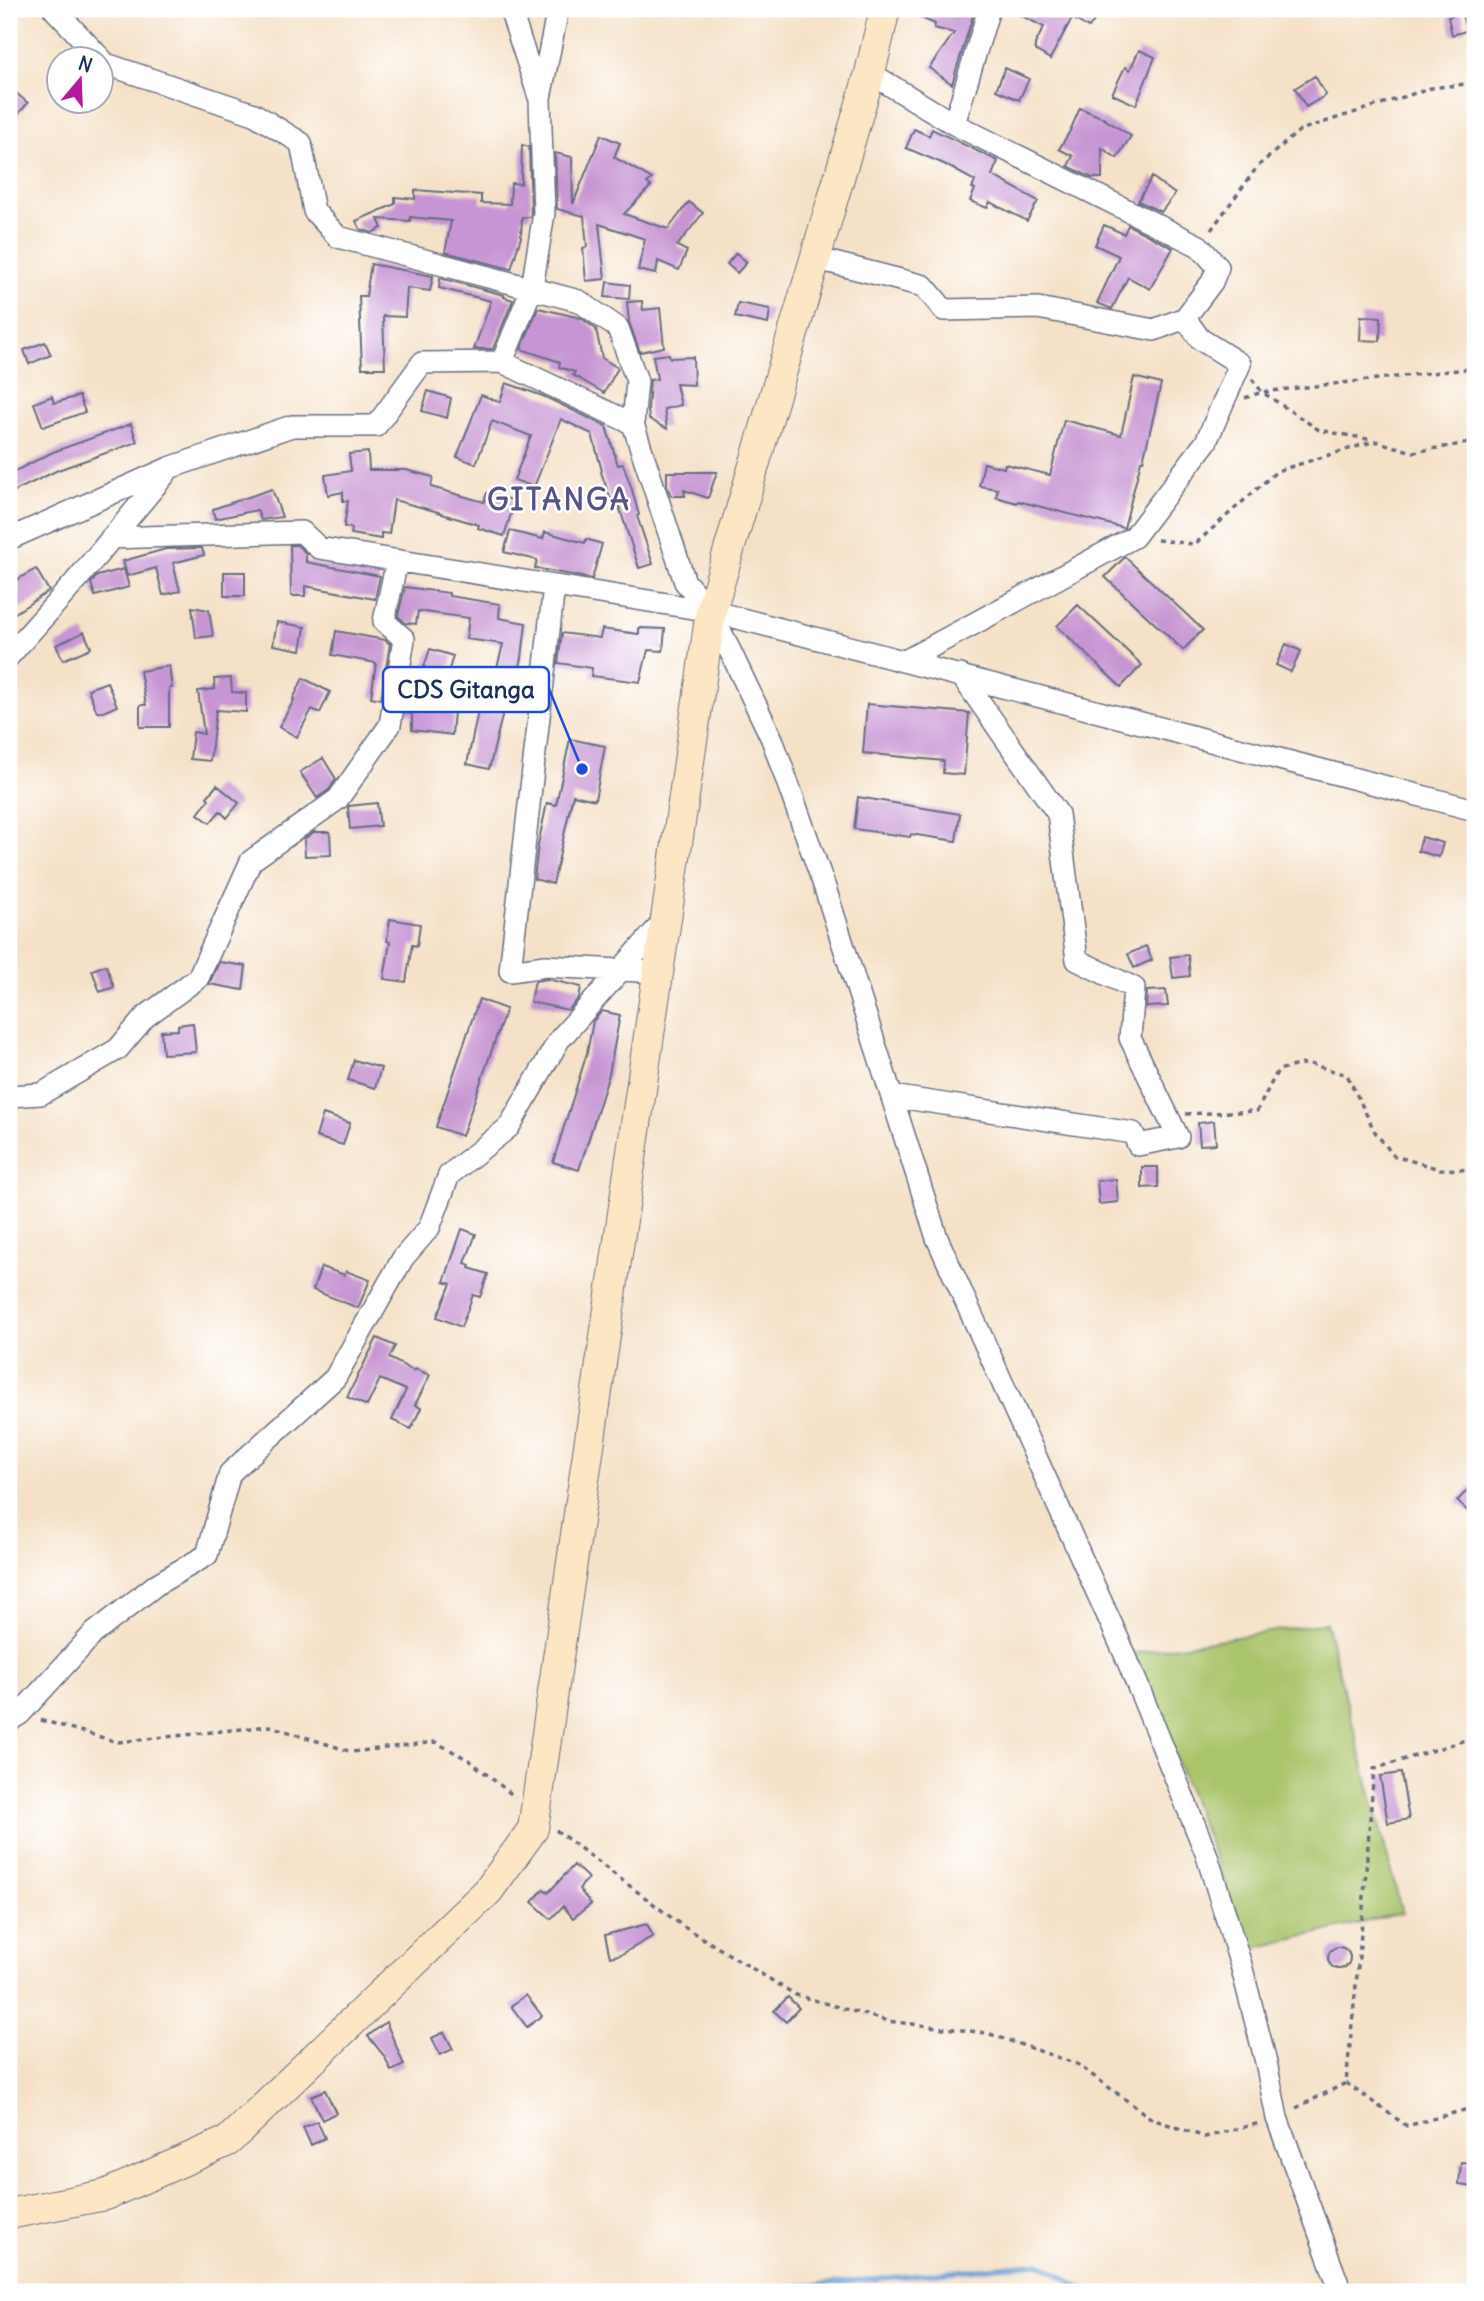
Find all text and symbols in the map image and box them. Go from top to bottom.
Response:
north arrow [46,46,116,116]
text: N [75,50,96,77]
district label: GITANGA [487,480,631,518]
callout: CDS Gitanga [383,667,549,712]
text: CDS Gitanga [397,674,535,704]

